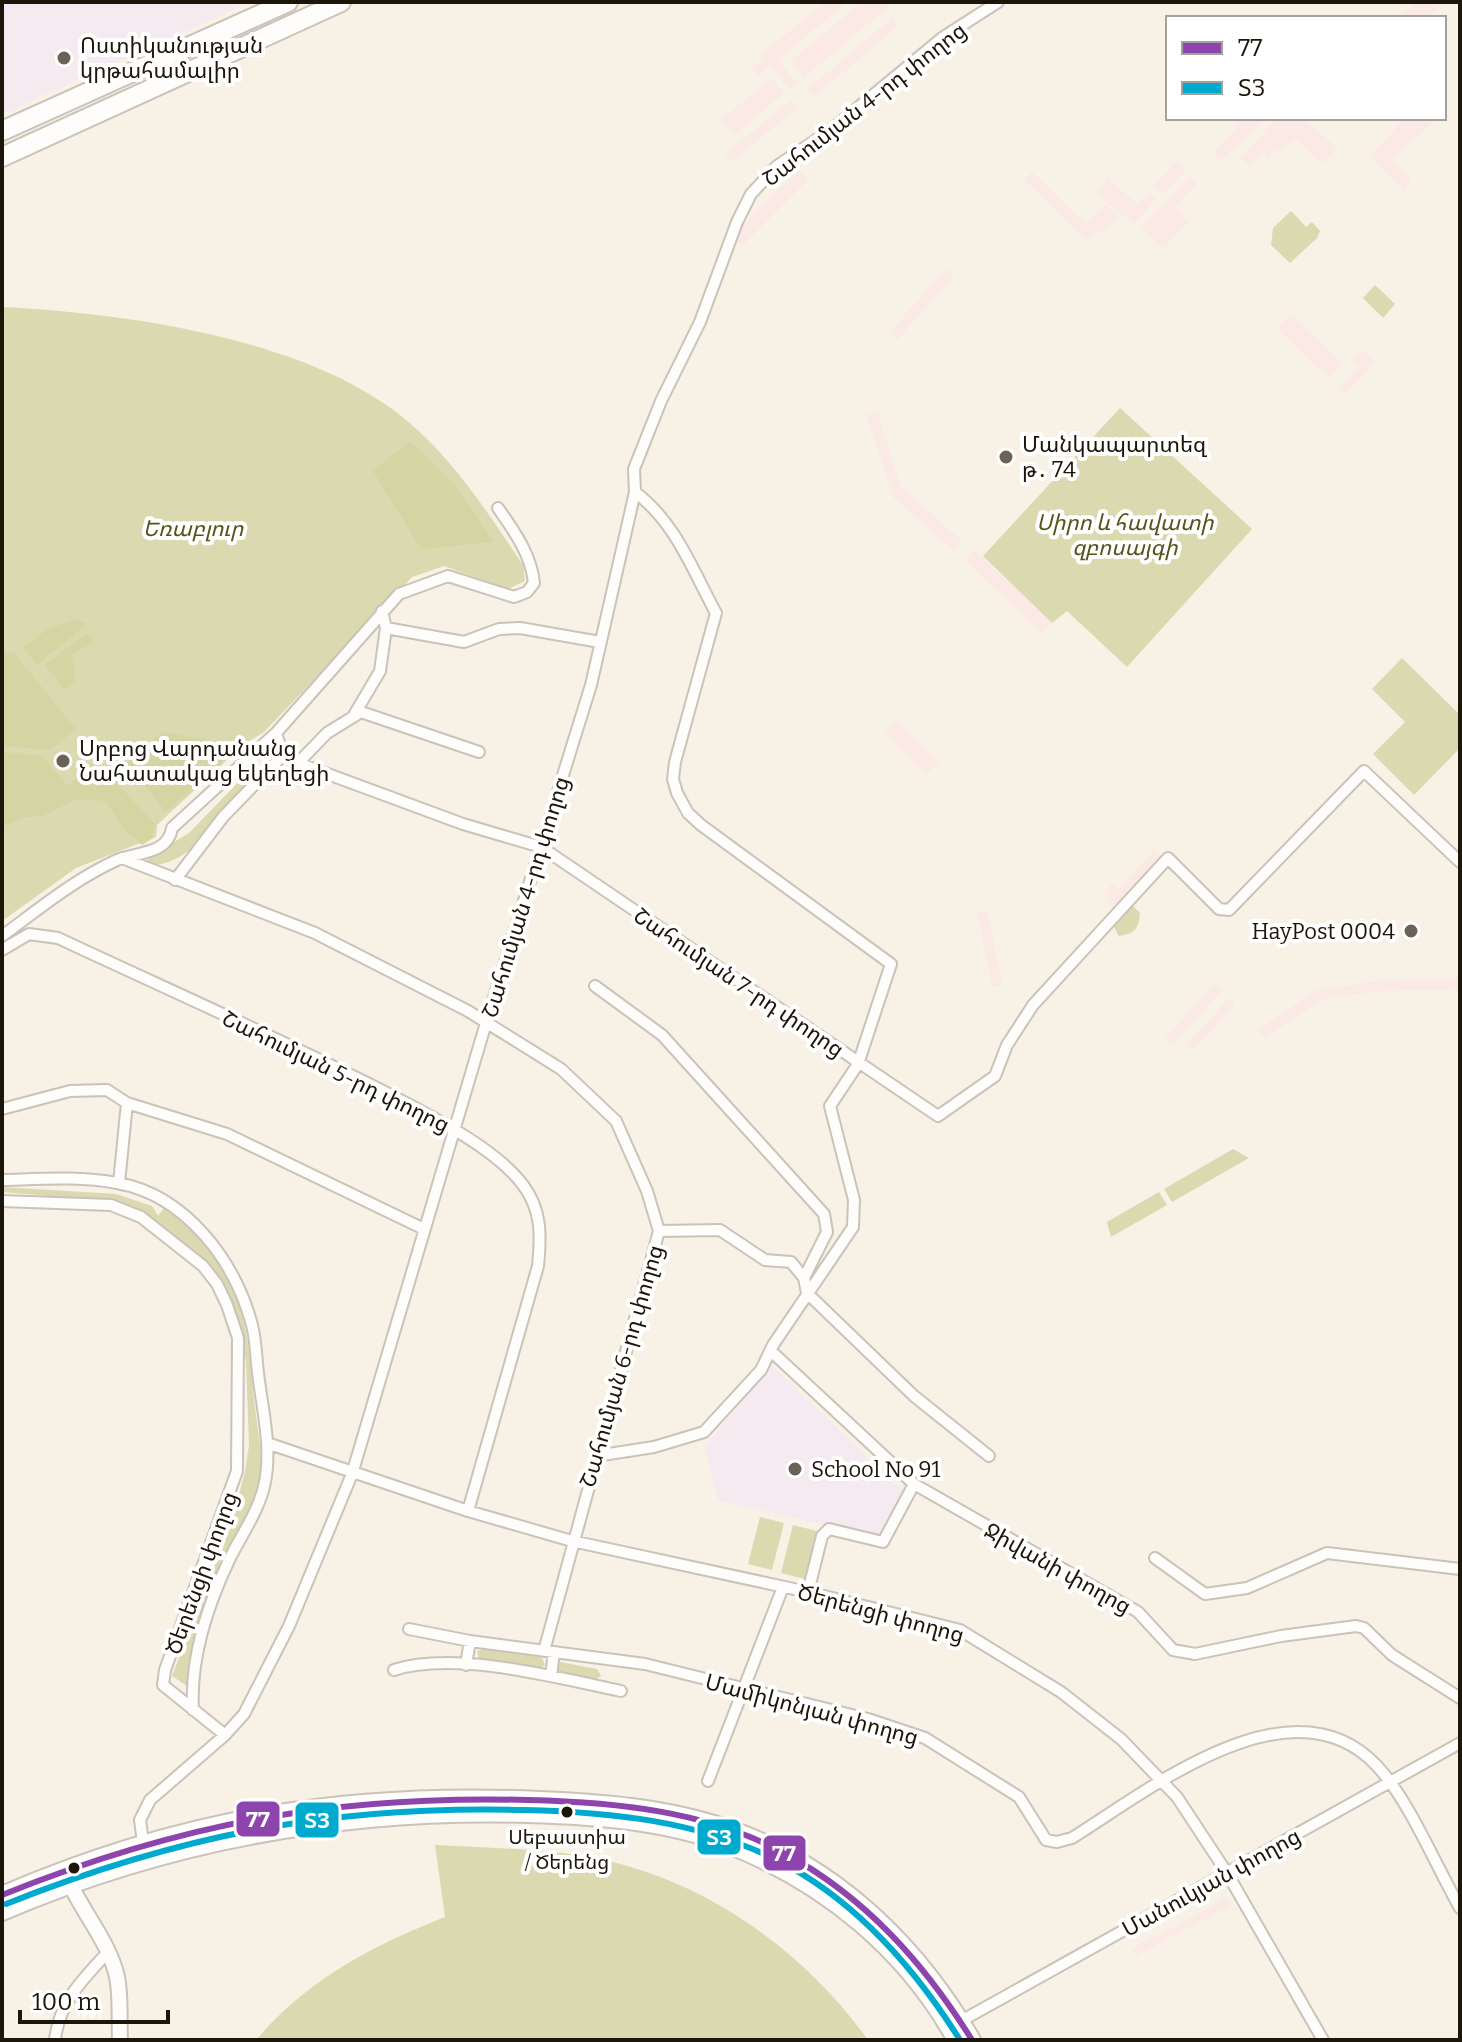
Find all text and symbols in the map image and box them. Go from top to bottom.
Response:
legend [1166,16,1446,120]
street label: Շահումյան 4-րդ փողոց [757,17,971,192]
place label: Ոստիկանության կրթահամալիր [80,32,263,84]
text: 77 [1238,34,1262,62]
marker: Ոստիկանության կրթահամալիր [55,49,73,67]
text: Տ3 [1238,74,1265,102]
place label: Մանկապարտեզ թ․ 74 [1022,431,1208,483]
marker: Մանկապարտեզ թ․ 74 [997,448,1015,466]
park label: Սիրո և հավատի զբոսայգի [1036,509,1215,561]
park label: Եռաբլուր [143,515,244,542]
place label: Սրբոց Վարդանանց Նահատակաց եկեղեցի [79,735,329,787]
marker: Սրբոց Վարդանանց Նահատակաց եկեղեցի [54,752,72,770]
street label: Շահումյան 4-րդ փողոց [476,773,575,1021]
street label: Շահումյան 7-րդ փողոց [628,902,849,1063]
place label: HayPost 0004 [1251,918,1395,945]
marker: HayPost 0004 [1402,922,1420,940]
street label: Շահումյան 5-րդ փողոց [218,1005,454,1138]
street label: Շահումյան 6-րդ փողոց [574,1242,669,1490]
place label: School No 91 [811,1456,941,1483]
marker: School No 91 [786,1460,804,1478]
street label: Ծերենցի փողոց [159,1488,243,1658]
street label: Ջիվանի փողոց [980,1517,1136,1620]
street label: Ծերենցի փողոց [795,1578,967,1649]
street label: Մամիկոնյան փողոց [702,1668,921,1751]
line badge: 77 [235,1800,281,1838]
line badge: Տ3 [294,1801,340,1839]
marker: Սեբաստիա / Ծերենց [559,1804,575,1820]
text: 77 [246,1806,270,1833]
text: Տ3 [304,1807,330,1834]
line badge: Տ3 [696,1818,742,1856]
street label: Մանուկյան փողոց [1117,1822,1305,1943]
text: Տ3 [706,1824,732,1851]
place label: Սեբաստիա / Ծերենց [508,1825,626,1874]
line badge: 77 [762,1834,807,1872]
text: 77 [772,1840,796,1867]
unlabelled marker [66,1860,82,1876]
scale bar [20,1974,168,2024]
text: 100 m [32,1988,100,2016]

